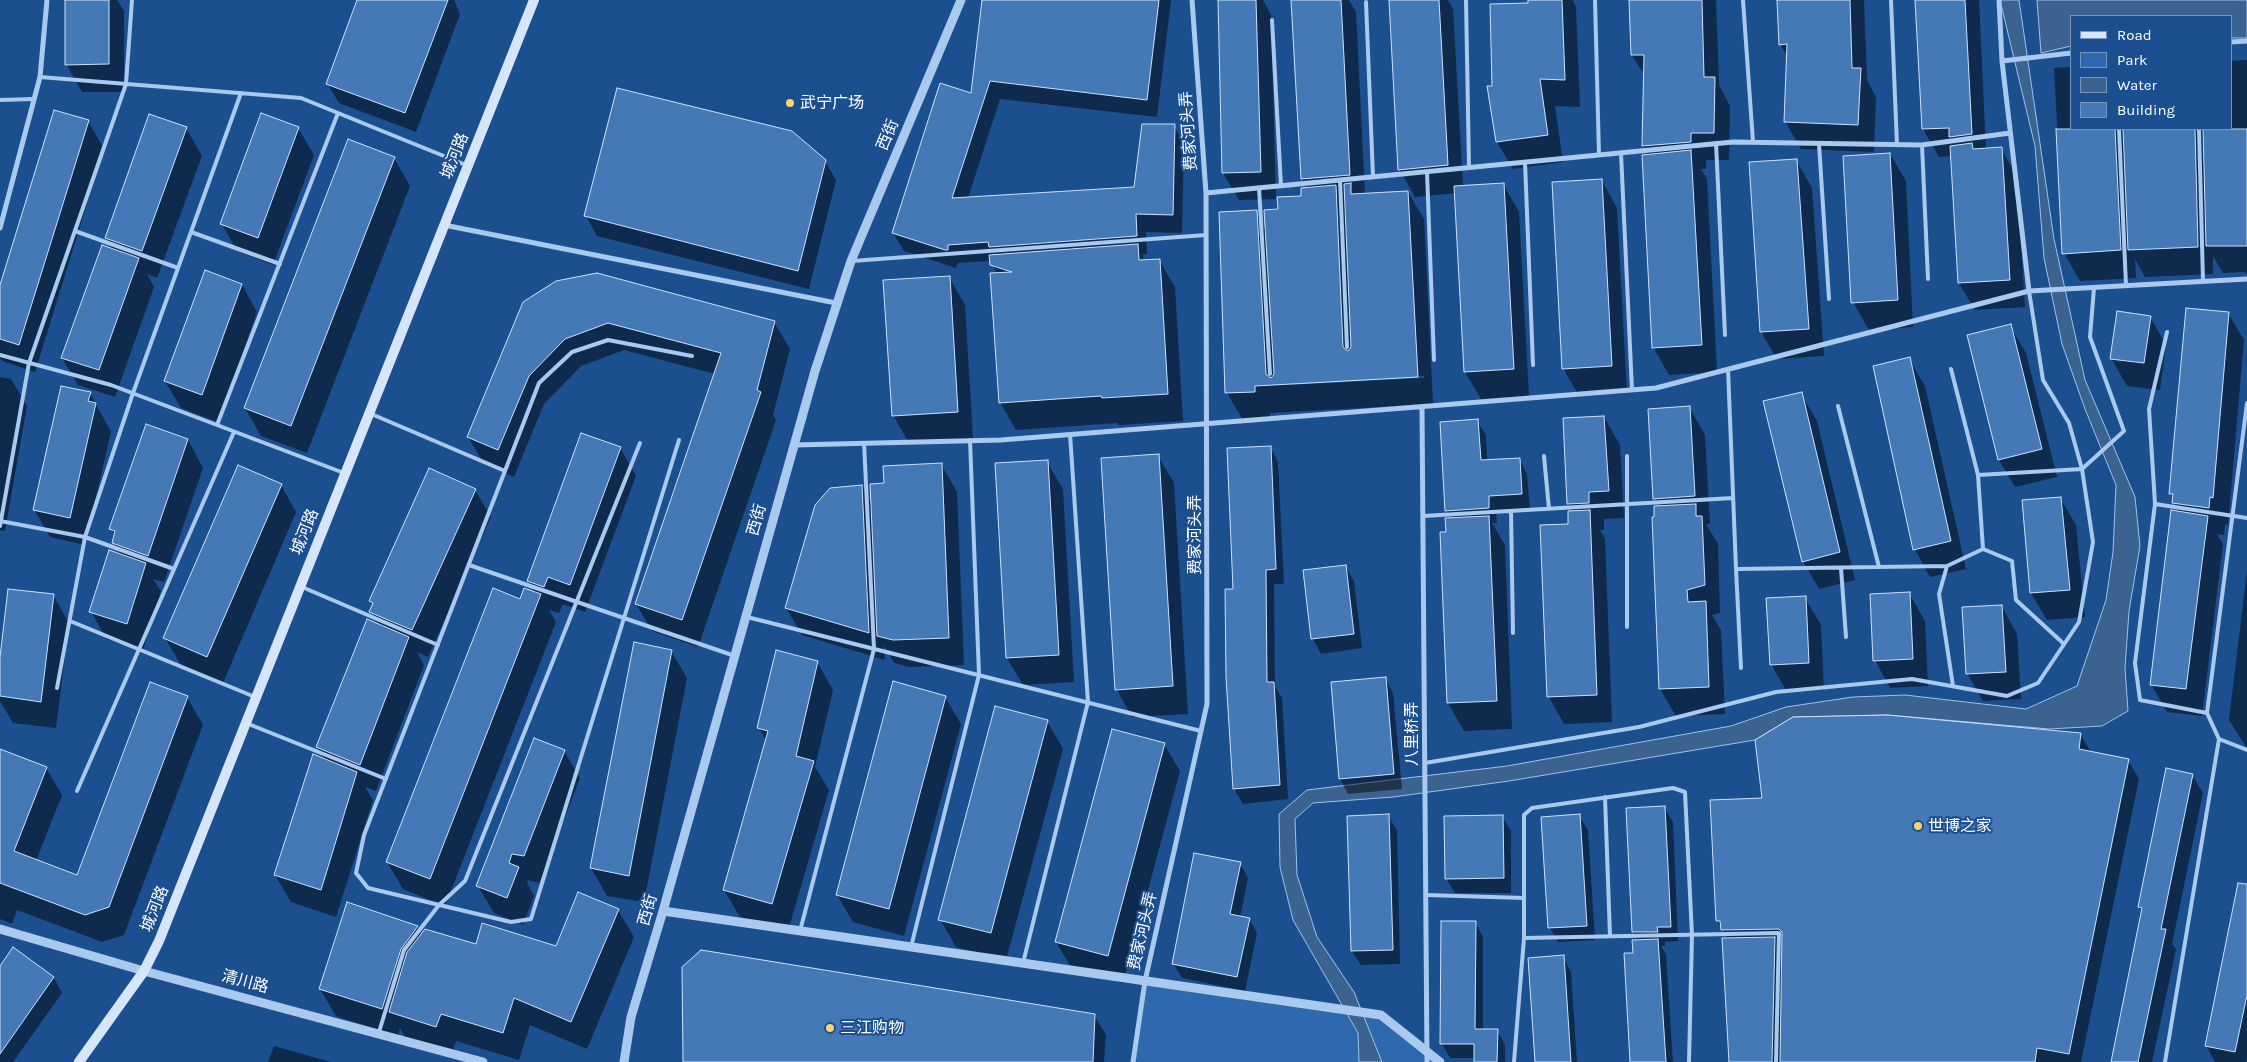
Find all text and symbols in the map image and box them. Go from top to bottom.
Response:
legend [2070,15,2232,130]
text: Road [2117,26,2152,44]
text: Park [2117,51,2147,69]
text: Water [2117,76,2157,94]
street label: 费家河头弄 [1177,90,1201,172]
place label: 武宁广场 [800,93,864,113]
marker: 武宁广场 [784,97,796,109]
text: Building [2117,101,2175,119]
street label: 西街 [873,117,903,153]
street label: 城河路 [437,130,473,182]
street label: 费家河头弄 [1185,495,1205,575]
street label: 西街 [743,502,771,538]
street label: 城河路 [287,506,323,558]
street label: 八里桥弄 [1402,702,1422,766]
place label: 世博之家 [1928,816,1992,836]
marker: 世博之家 [1912,820,1924,832]
street label: 城河路 [137,883,173,935]
street label: 费家河头弄 [1125,890,1161,972]
street label: 西街 [634,892,662,928]
street label: 清川路 [219,967,271,997]
place label: 三江购物 [840,1018,904,1038]
marker: 三江购物 [824,1022,836,1034]

